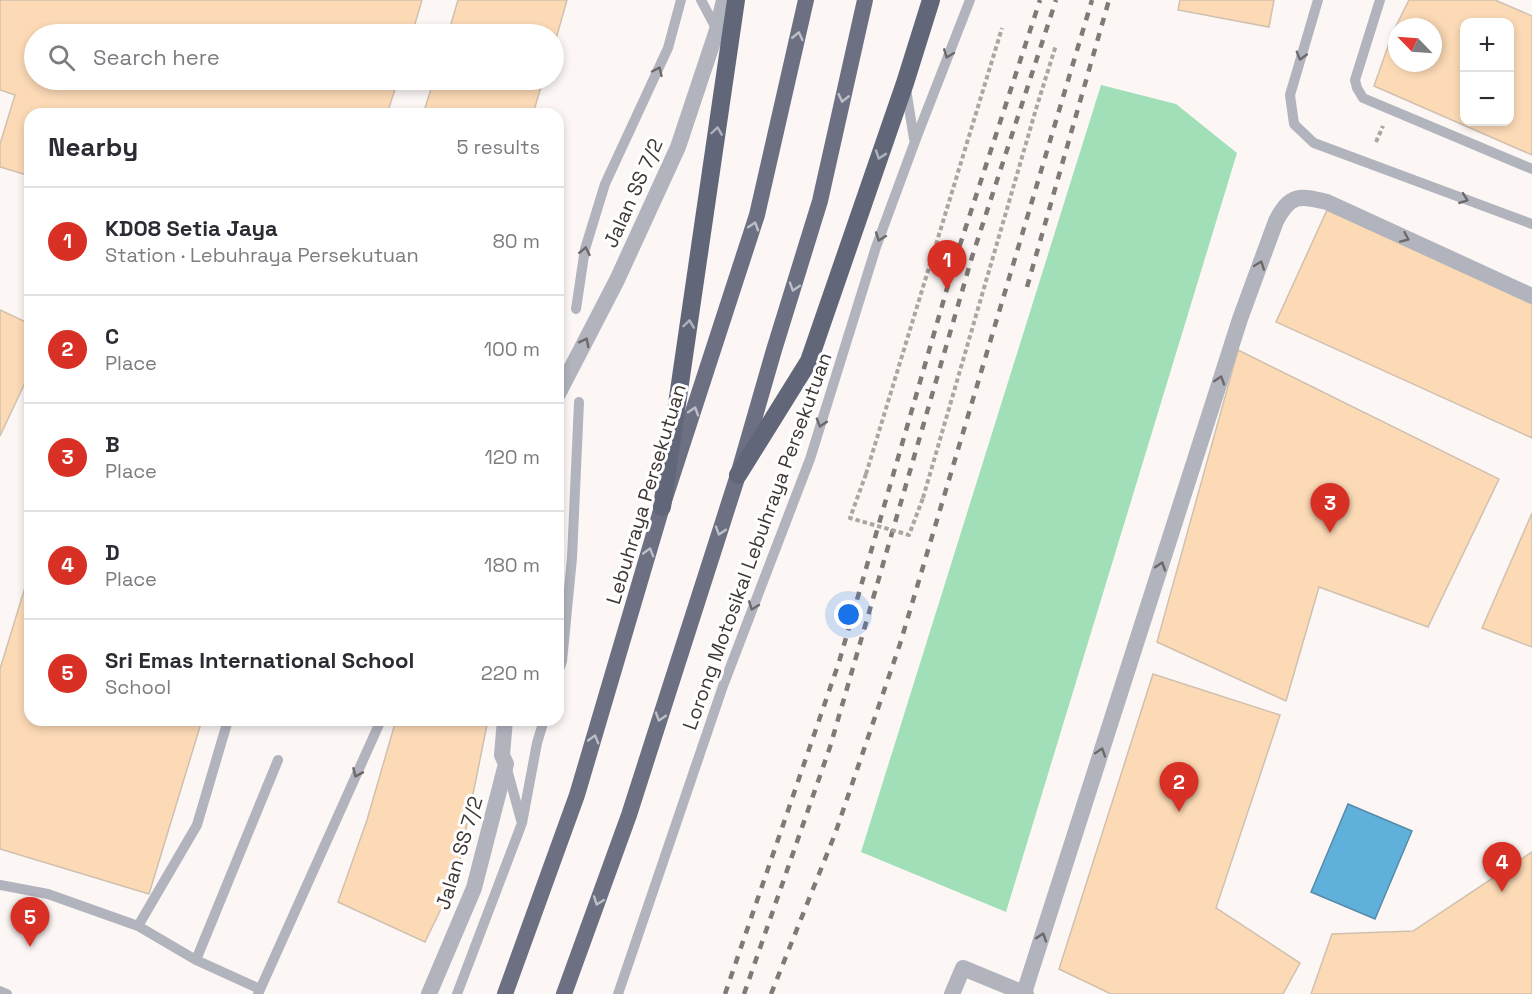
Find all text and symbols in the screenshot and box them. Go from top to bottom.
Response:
north arrow [1388,18,1442,72]
map controls [1460,18,1514,126]
button: + [1460,18,1514,72]
search box [24,24,564,90]
one-way arrow [791,31,804,41]
icon: search [45,41,78,74]
text: Search here [93,43,220,71]
one-way arrow [943,48,956,59]
one-way arrow [1296,50,1308,61]
one-way arrow [650,66,662,77]
button: − [1460,72,1514,126]
one-way arrow [837,93,850,103]
one-way arrow [711,126,723,136]
text: Nearby [48,130,138,164]
text: 5 results [456,134,540,160]
street label: Jalan SS 7/2 [597,134,669,252]
one-way arrow [875,149,888,160]
one-way arrow [1459,191,1469,204]
text: KD08 Setia Jaya [105,214,278,242]
one-way arrow [747,221,759,232]
text: 1 [63,228,72,254]
text: 80 m [492,228,540,254]
one-way arrow [1399,230,1410,242]
one-way arrow [874,231,887,242]
pin: 1 [928,240,966,290]
text: Station · Lebuhraya Persekutuan [105,242,419,268]
one-way arrow [578,247,591,257]
one-way arrow [1253,260,1265,271]
one-way arrow [789,281,801,292]
one-way arrow [682,319,695,329]
text: C [105,322,119,350]
text: 2 [62,336,73,362]
text: 100 m [484,336,540,362]
one-way arrow [577,338,589,349]
street label: Lorong Motosikal Lebuhraya Persekutuan [676,349,838,733]
text: Place [105,350,157,376]
one-way arrow [1213,375,1225,386]
street label: Lebuhraya Persekutuan [600,381,692,607]
one-way arrow [686,406,699,417]
one-way arrow [816,417,828,428]
text: B [105,430,120,458]
text: 3 [61,444,74,470]
text: 120 m [484,444,540,470]
text: Place [105,458,157,484]
pin: 3 [1310,484,1350,533]
one-way arrow [715,525,728,536]
text: D [105,538,120,566]
one-way arrow [642,547,654,558]
text: 4 [61,552,74,578]
text: 180 m [484,552,540,578]
one-way arrow [1154,561,1166,572]
text: Place [105,566,157,592]
one-way arrow [748,600,761,610]
your location [834,600,863,629]
text: Sri Emas International School [105,646,414,674]
text: 5 [62,660,74,686]
text: 220 m [481,660,540,686]
text: School [105,674,171,700]
one-way arrow [655,711,668,722]
one-way arrow [587,734,599,745]
one-way arrow [1094,747,1107,758]
pin: 2 [1160,762,1198,812]
one-way arrow [352,767,364,778]
street label: Jalan SS 7/2 [429,793,489,913]
pin: 4 [1482,842,1522,892]
one-way arrow [592,895,605,906]
pin: 5 [10,898,50,947]
one-way arrow [1035,932,1047,943]

